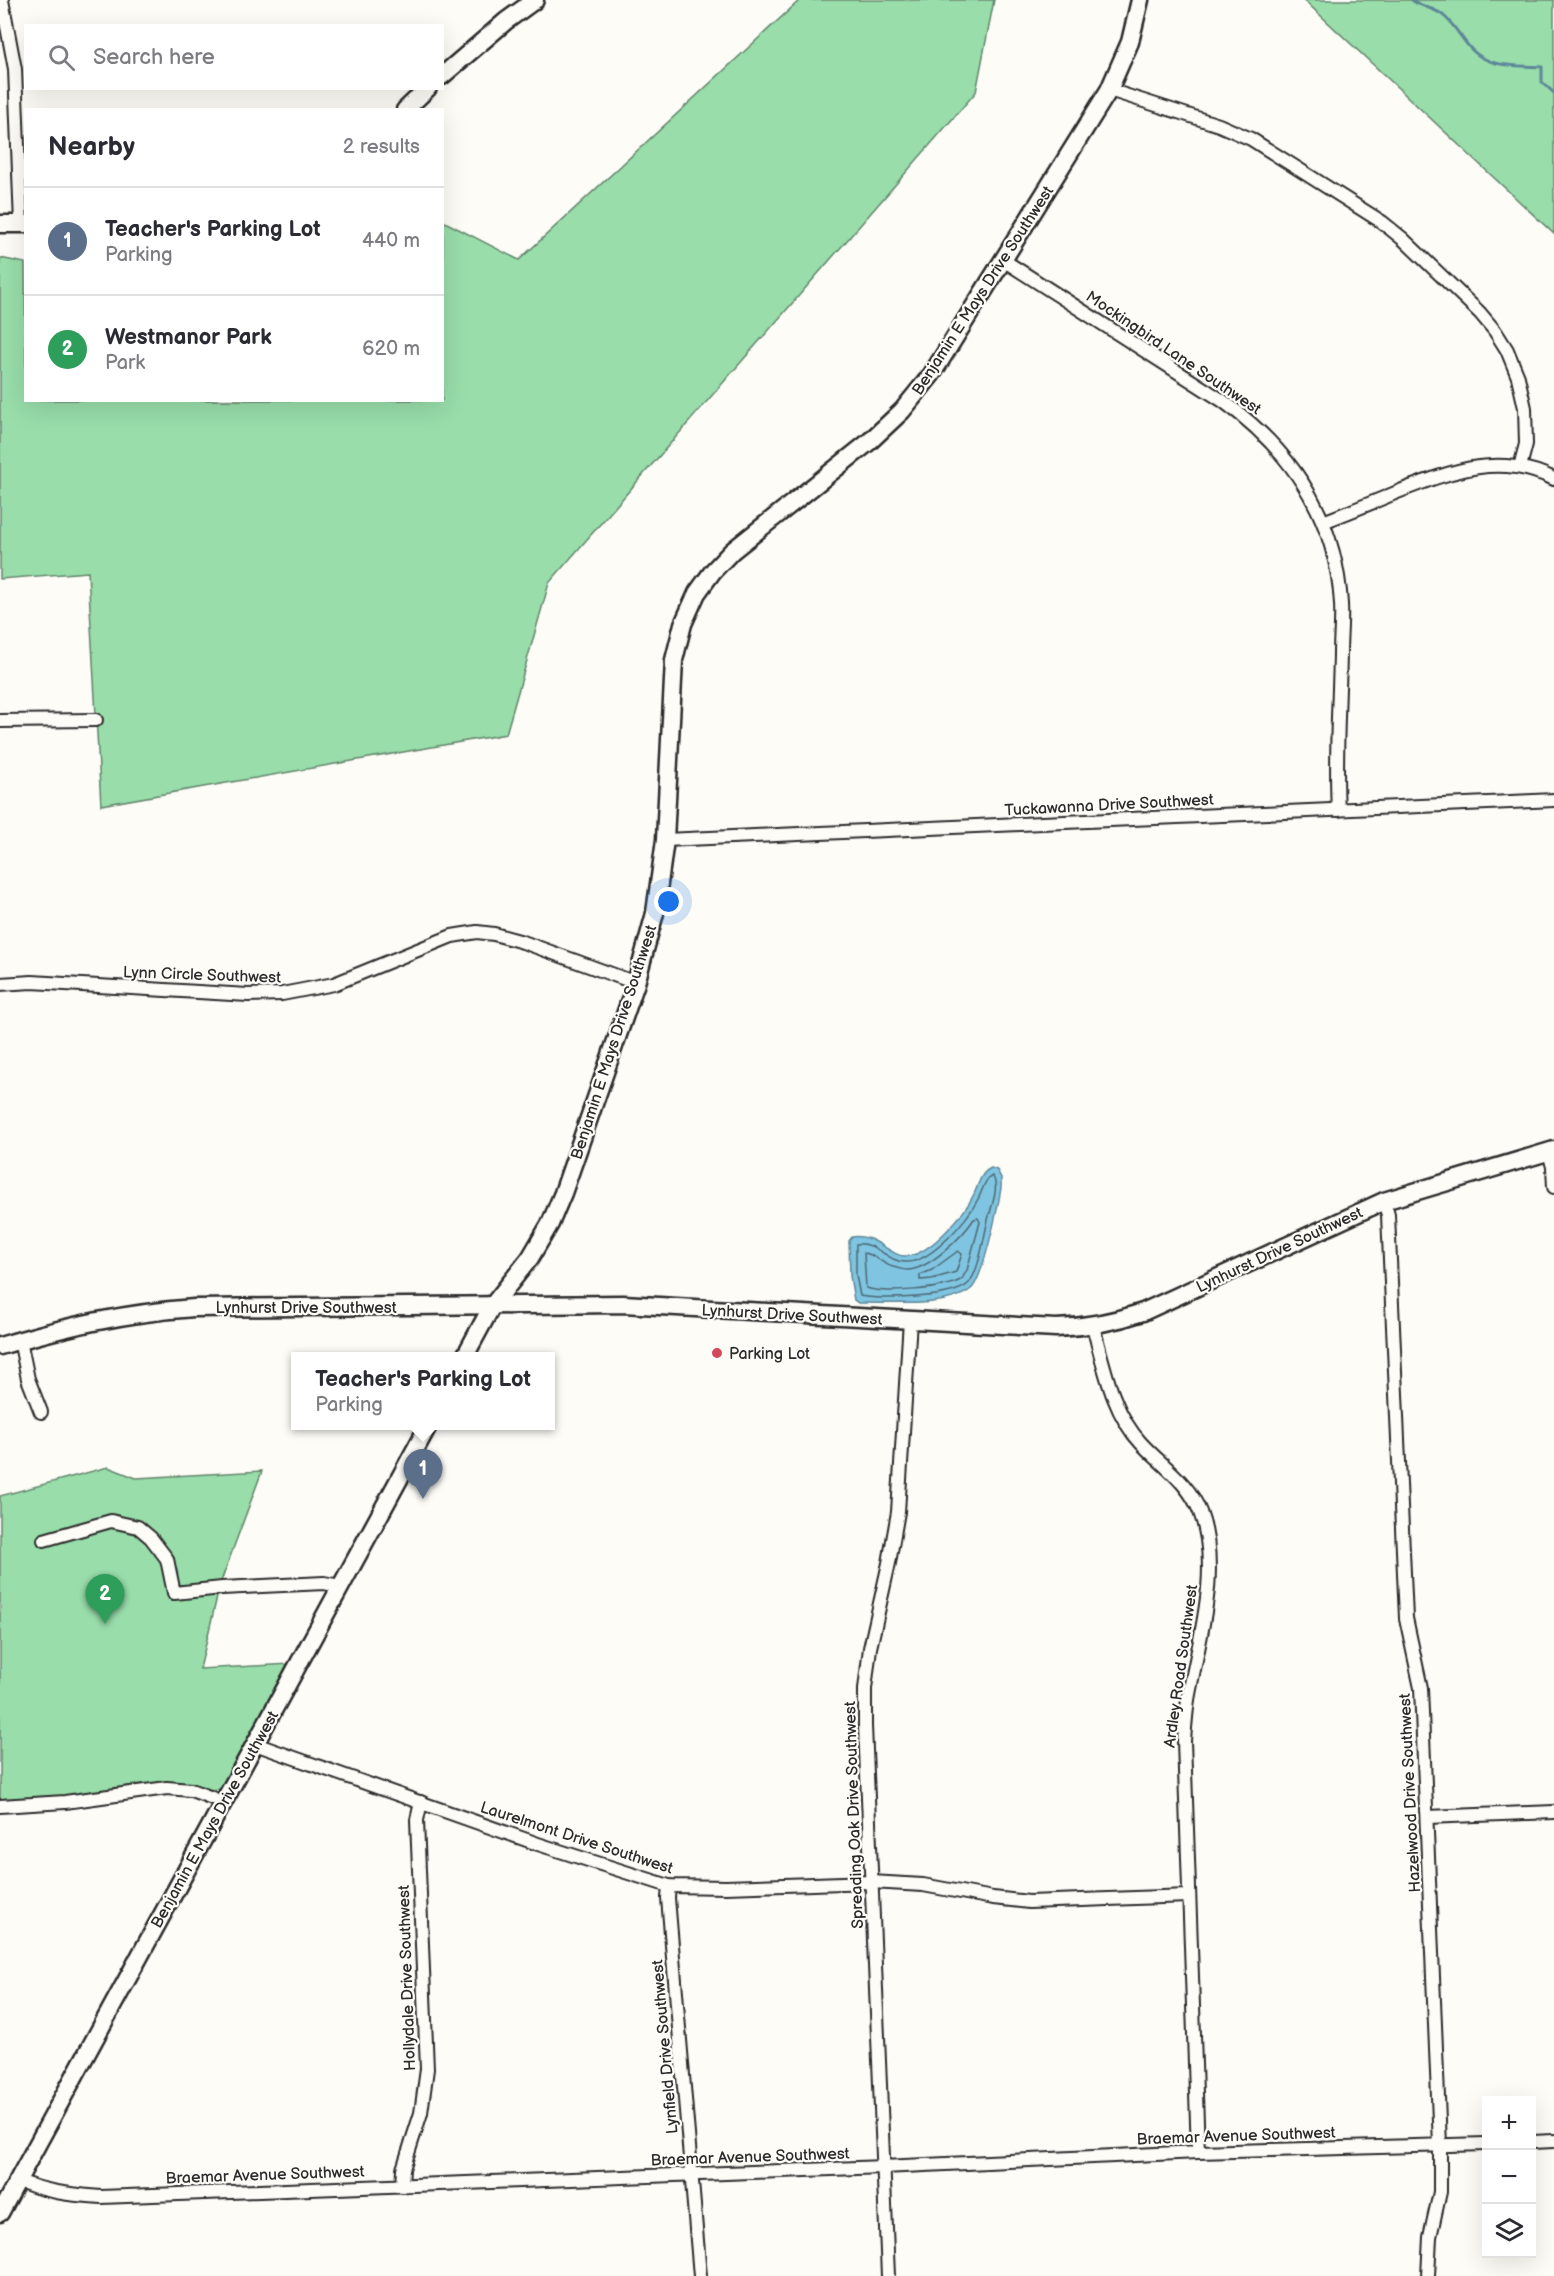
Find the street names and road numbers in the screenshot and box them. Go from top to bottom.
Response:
street label: Benjamin E Mays Drive Southwest [908,183,1058,399]
street label: Mockingbird Lane Southwest [1082,287,1264,419]
street label: Tuckawanna Drive Southwest [1004,791,1214,820]
street label: Benjamin E Mays Drive Southwest [567,923,661,1162]
street label: Lynn Circle Southwest [123,963,281,988]
street label: Lynhurst Drive Southwest [1194,1203,1366,1297]
street label: Lynhurst Drive Southwest [215,1299,397,1318]
street label: Lynhurst Drive Southwest [701,1301,883,1330]
street label: Ardley Road Southwest [1161,1583,1202,1749]
street label: Hazelwood Drive Southwest [1396,1693,1425,1893]
street label: Spreading Oak Drive Southwest [841,1701,868,1929]
street label: Benjamin E Mays Drive Southwest [148,1708,283,1932]
street label: Laurelmont Drive Southwest [478,1798,675,1879]
street label: Hollydale Drive Southwest [395,1885,420,2071]
street label: Lynfield Drive Southwest [648,1959,683,2135]
street label: Braemar Avenue Southwest [1136,2124,1336,2149]
street label: Braemar Avenue Southwest [650,2145,850,2170]
street label: Braemar Avenue Southwest [165,2163,365,2188]

